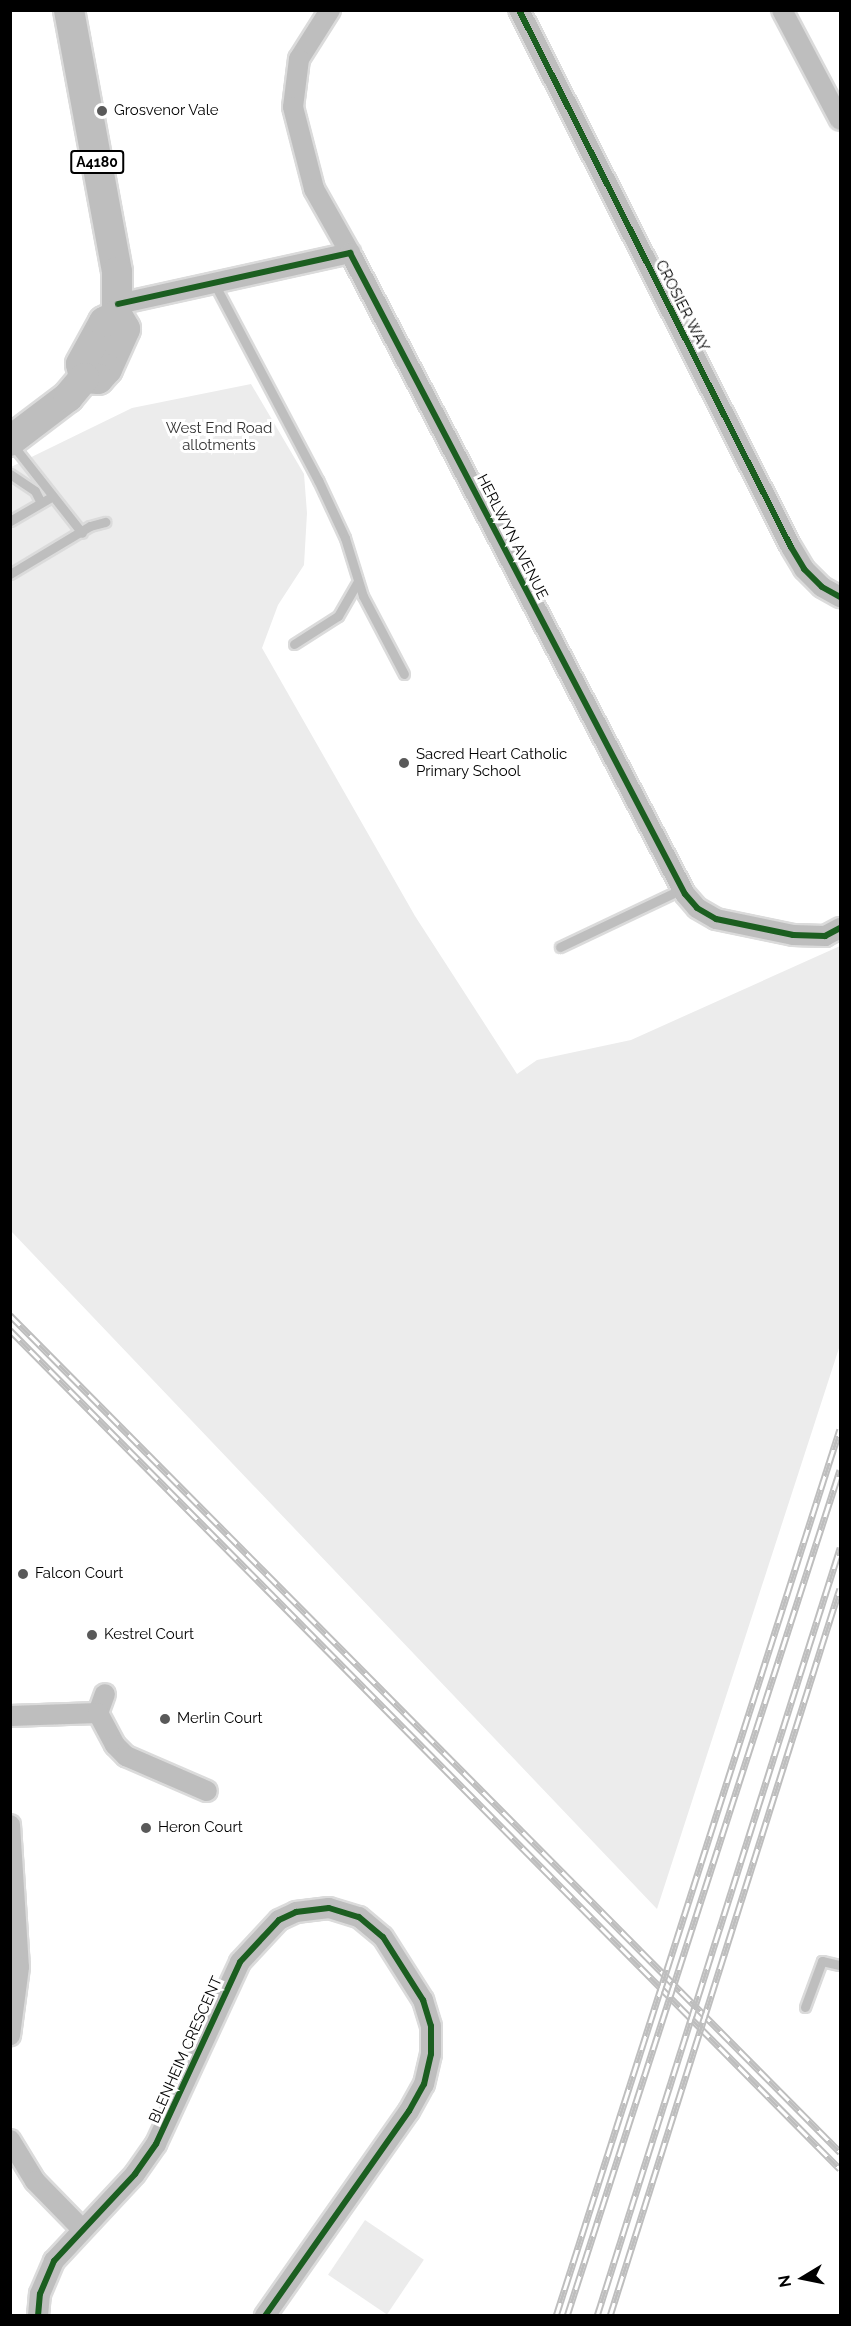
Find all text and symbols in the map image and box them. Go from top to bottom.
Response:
place label: Grosvenor Vale [114,102,220,120]
marker: Grosvenor Vale [95,104,109,118]
road number: A4180 [70,151,124,173]
street label: CROSIER WAY [651,257,713,355]
park label: West End Road allotments [166,419,272,454]
street label: HERLWYN AVENUE [473,471,551,603]
place label: Sacred Heart Catholic Primary School [416,745,567,780]
marker: Sacred Heart Catholic Primary School [397,756,411,770]
place label: Falcon Court [35,1565,123,1583]
marker: Falcon Court [16,1567,30,1581]
place label: Kestrel Court [104,1626,194,1644]
marker: Kestrel Court [85,1628,99,1642]
place label: Merlin Court [177,1710,262,1728]
marker: Merlin Court [158,1712,172,1726]
place label: Heron Court [158,1819,243,1837]
marker: Heron Court [139,1821,153,1835]
street label: BLENHEIM CRESCENT [145,1974,227,2126]
north arrow [773,2248,833,2308]
text: N [774,2274,795,2289]

